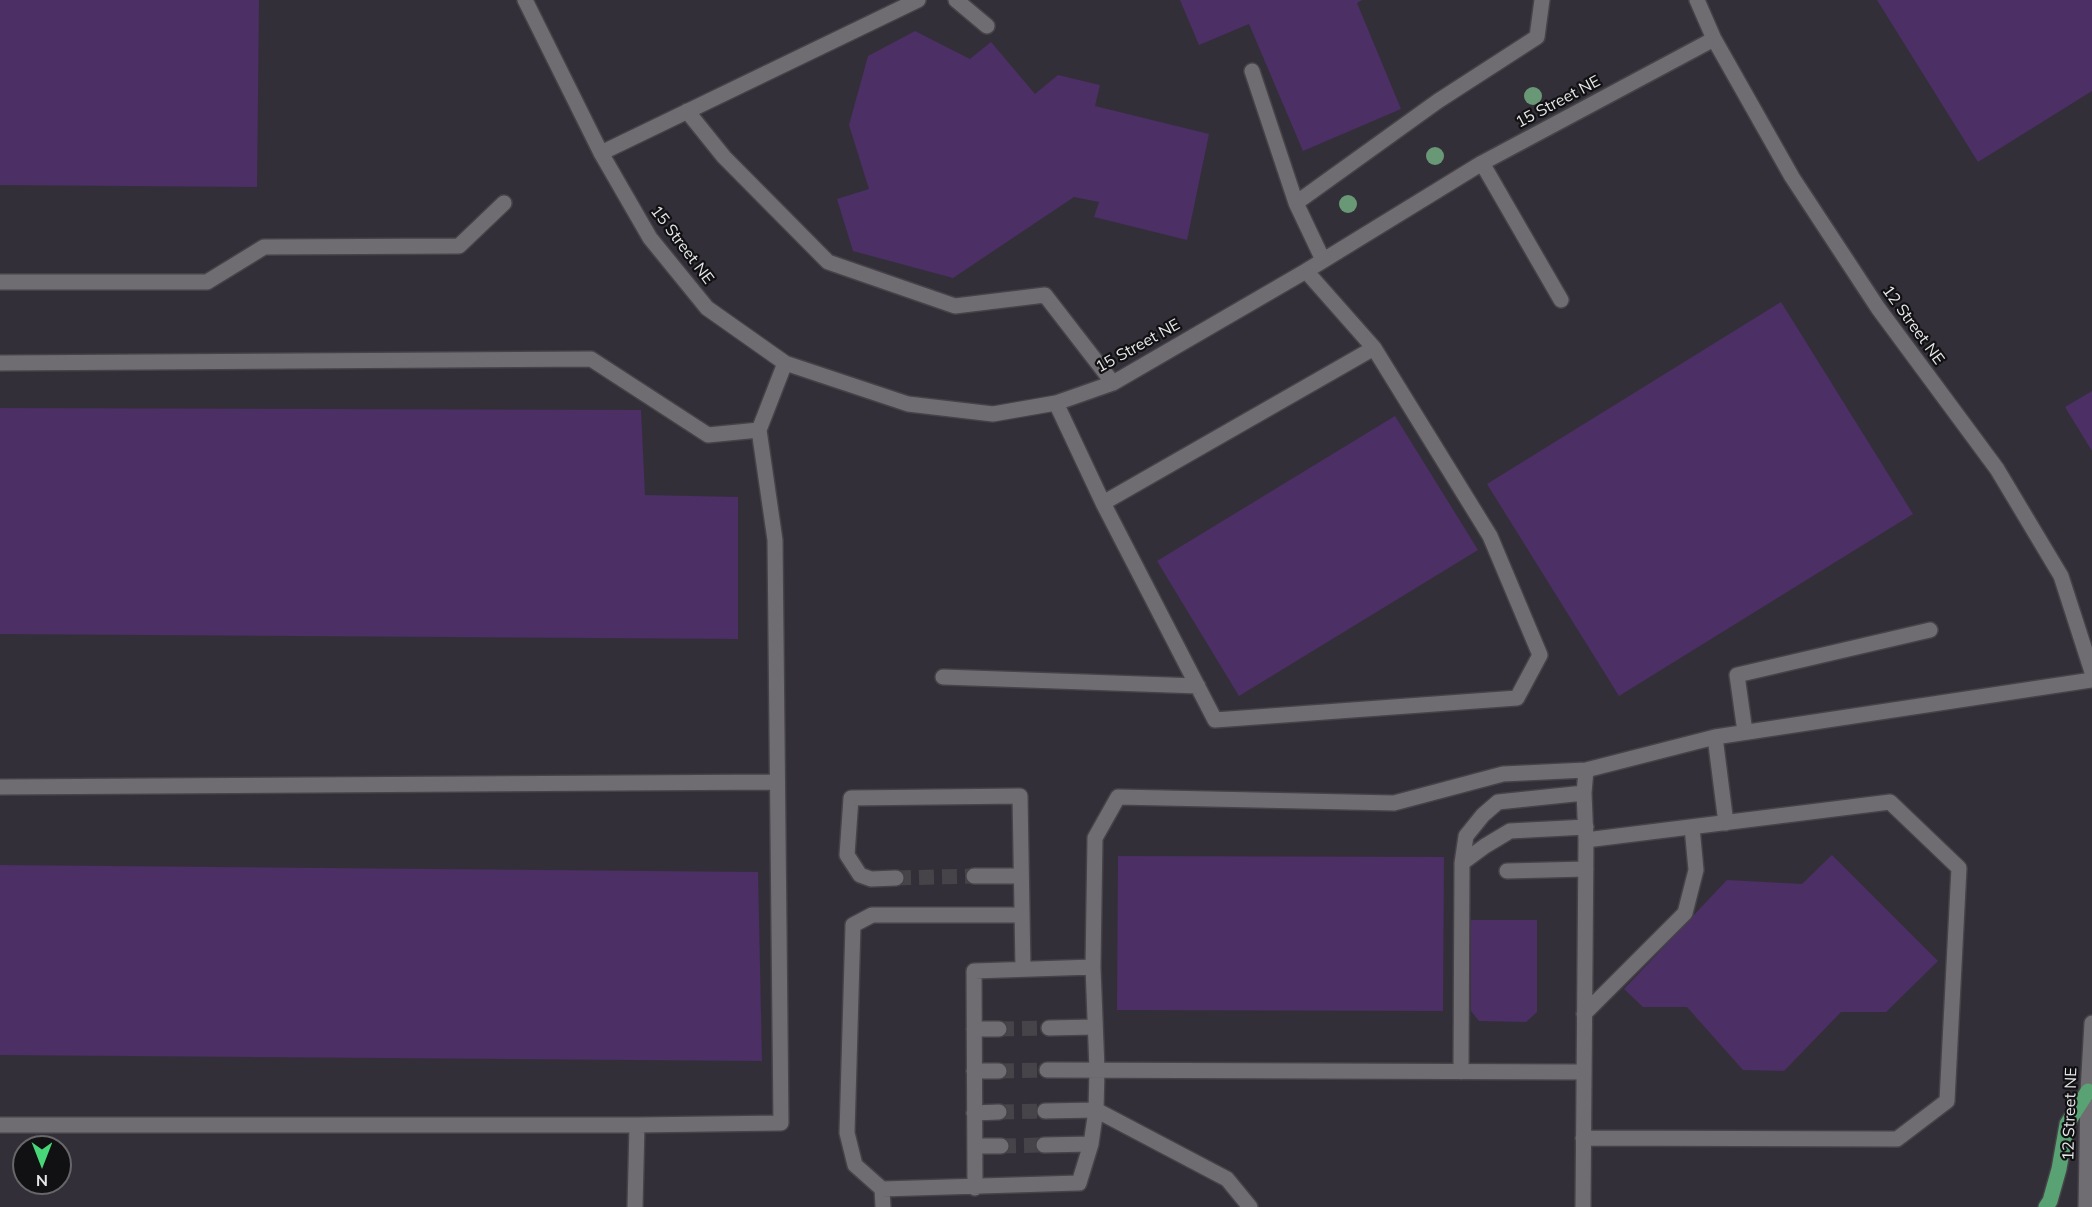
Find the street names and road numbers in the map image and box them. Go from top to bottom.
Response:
street label: 15 Street NE [1512,72,1604,132]
street label: 15 Street NE [646,202,718,288]
street label: 12 Street NE [1878,282,1948,368]
street label: 15 Street NE [1093,315,1183,377]
street label: 12 Street NE [2059,1067,2081,1161]

